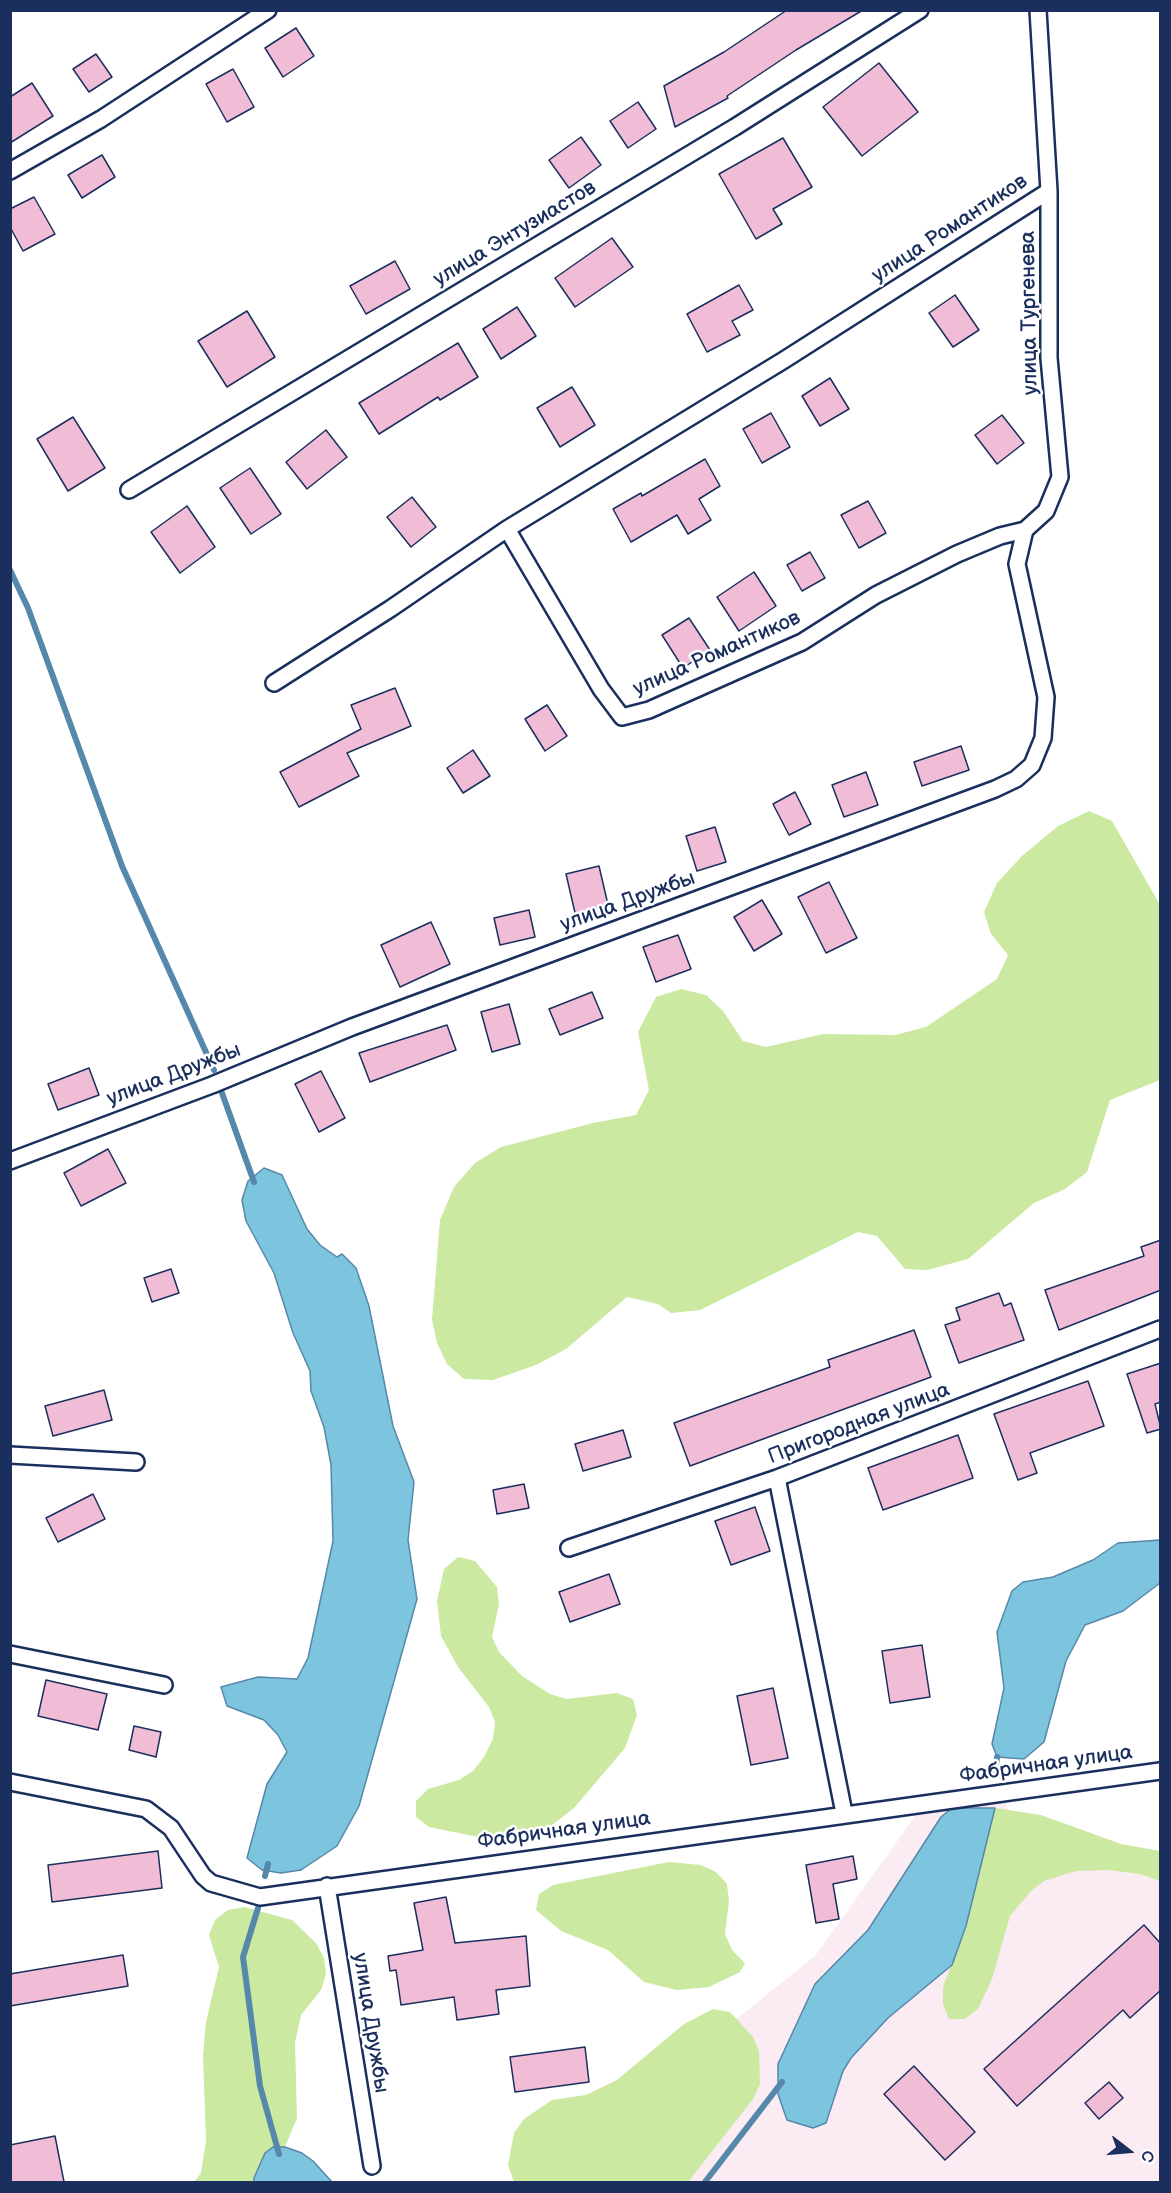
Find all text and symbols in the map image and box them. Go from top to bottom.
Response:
street label: улица Романтиков [867,169,1033,289]
street label: улица Энтузиастов [429,176,601,292]
street label: улица Тургенева [1016,231,1044,395]
street label: улица Романтиков [629,606,805,702]
street label: улица Дружбы [557,866,699,938]
street label: улица Дружбы [103,1038,245,1112]
street label: Пригородная улица [765,1378,953,1470]
street label: Фабричная улица [958,1740,1134,1790]
street label: Фабричная улица [476,1806,652,1856]
street label: улица Дружбы [346,1951,394,2095]
north arrow [1099,2121,1159,2181]
text: С [1136,2148,1157,2164]

